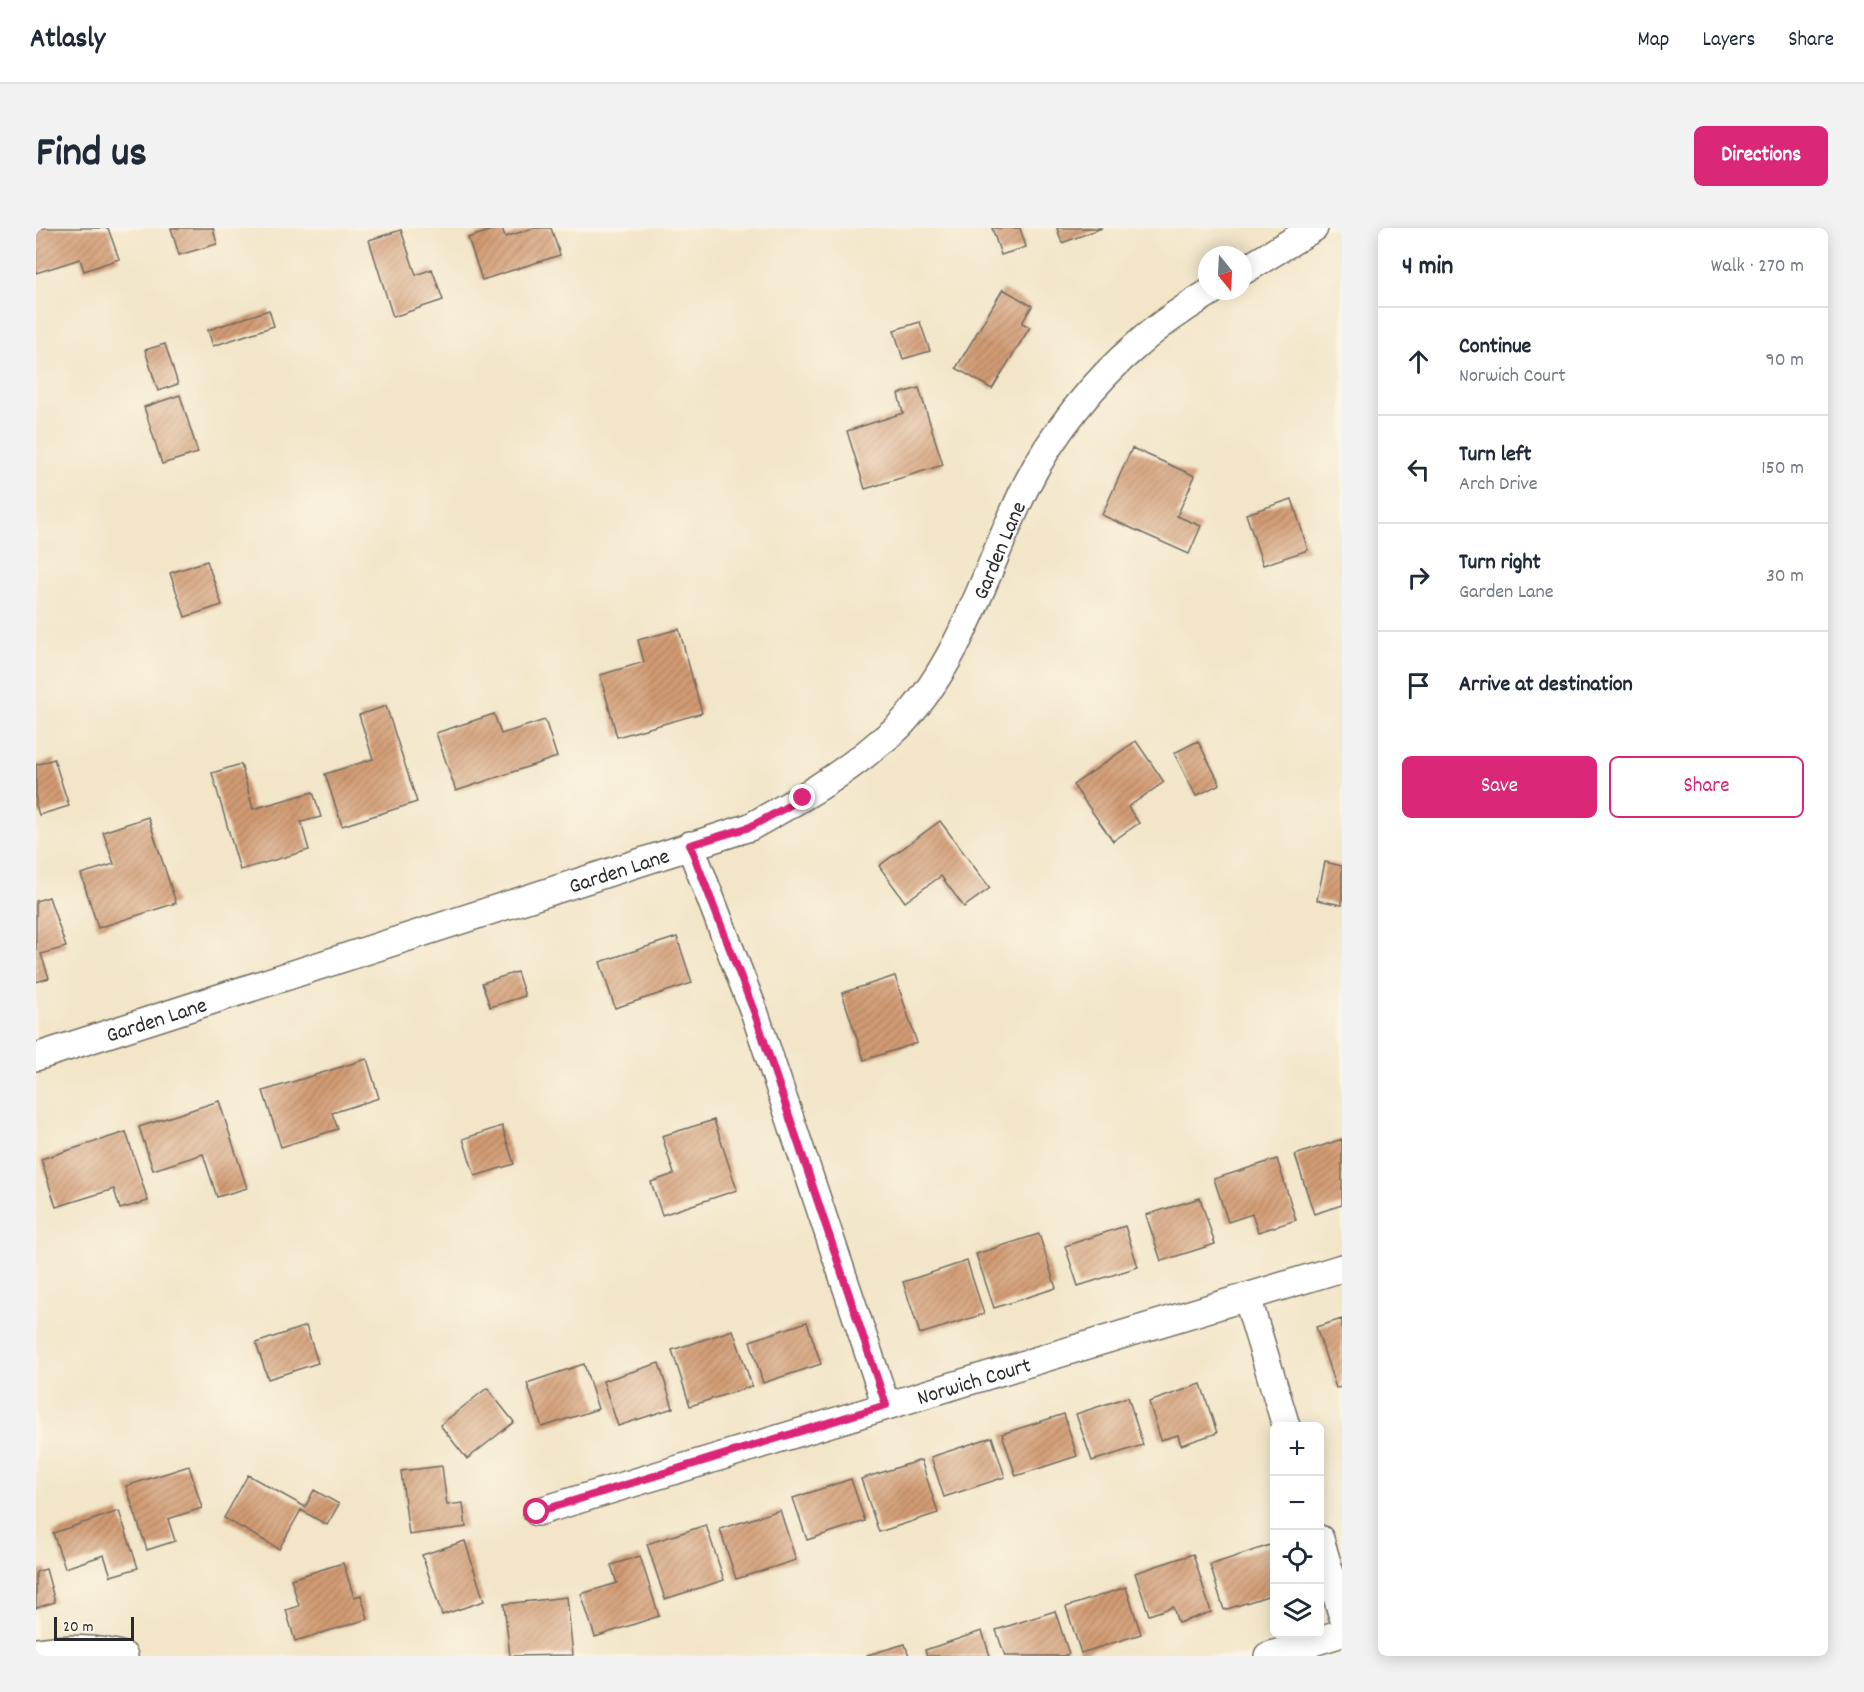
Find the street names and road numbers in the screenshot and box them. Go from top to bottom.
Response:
street label: Garden Lane [967,497,1036,605]
street label: Garden Lane [565,842,674,903]
street label: Garden Lane [103,991,211,1052]
street label: Norwich Court [914,1351,1035,1415]

